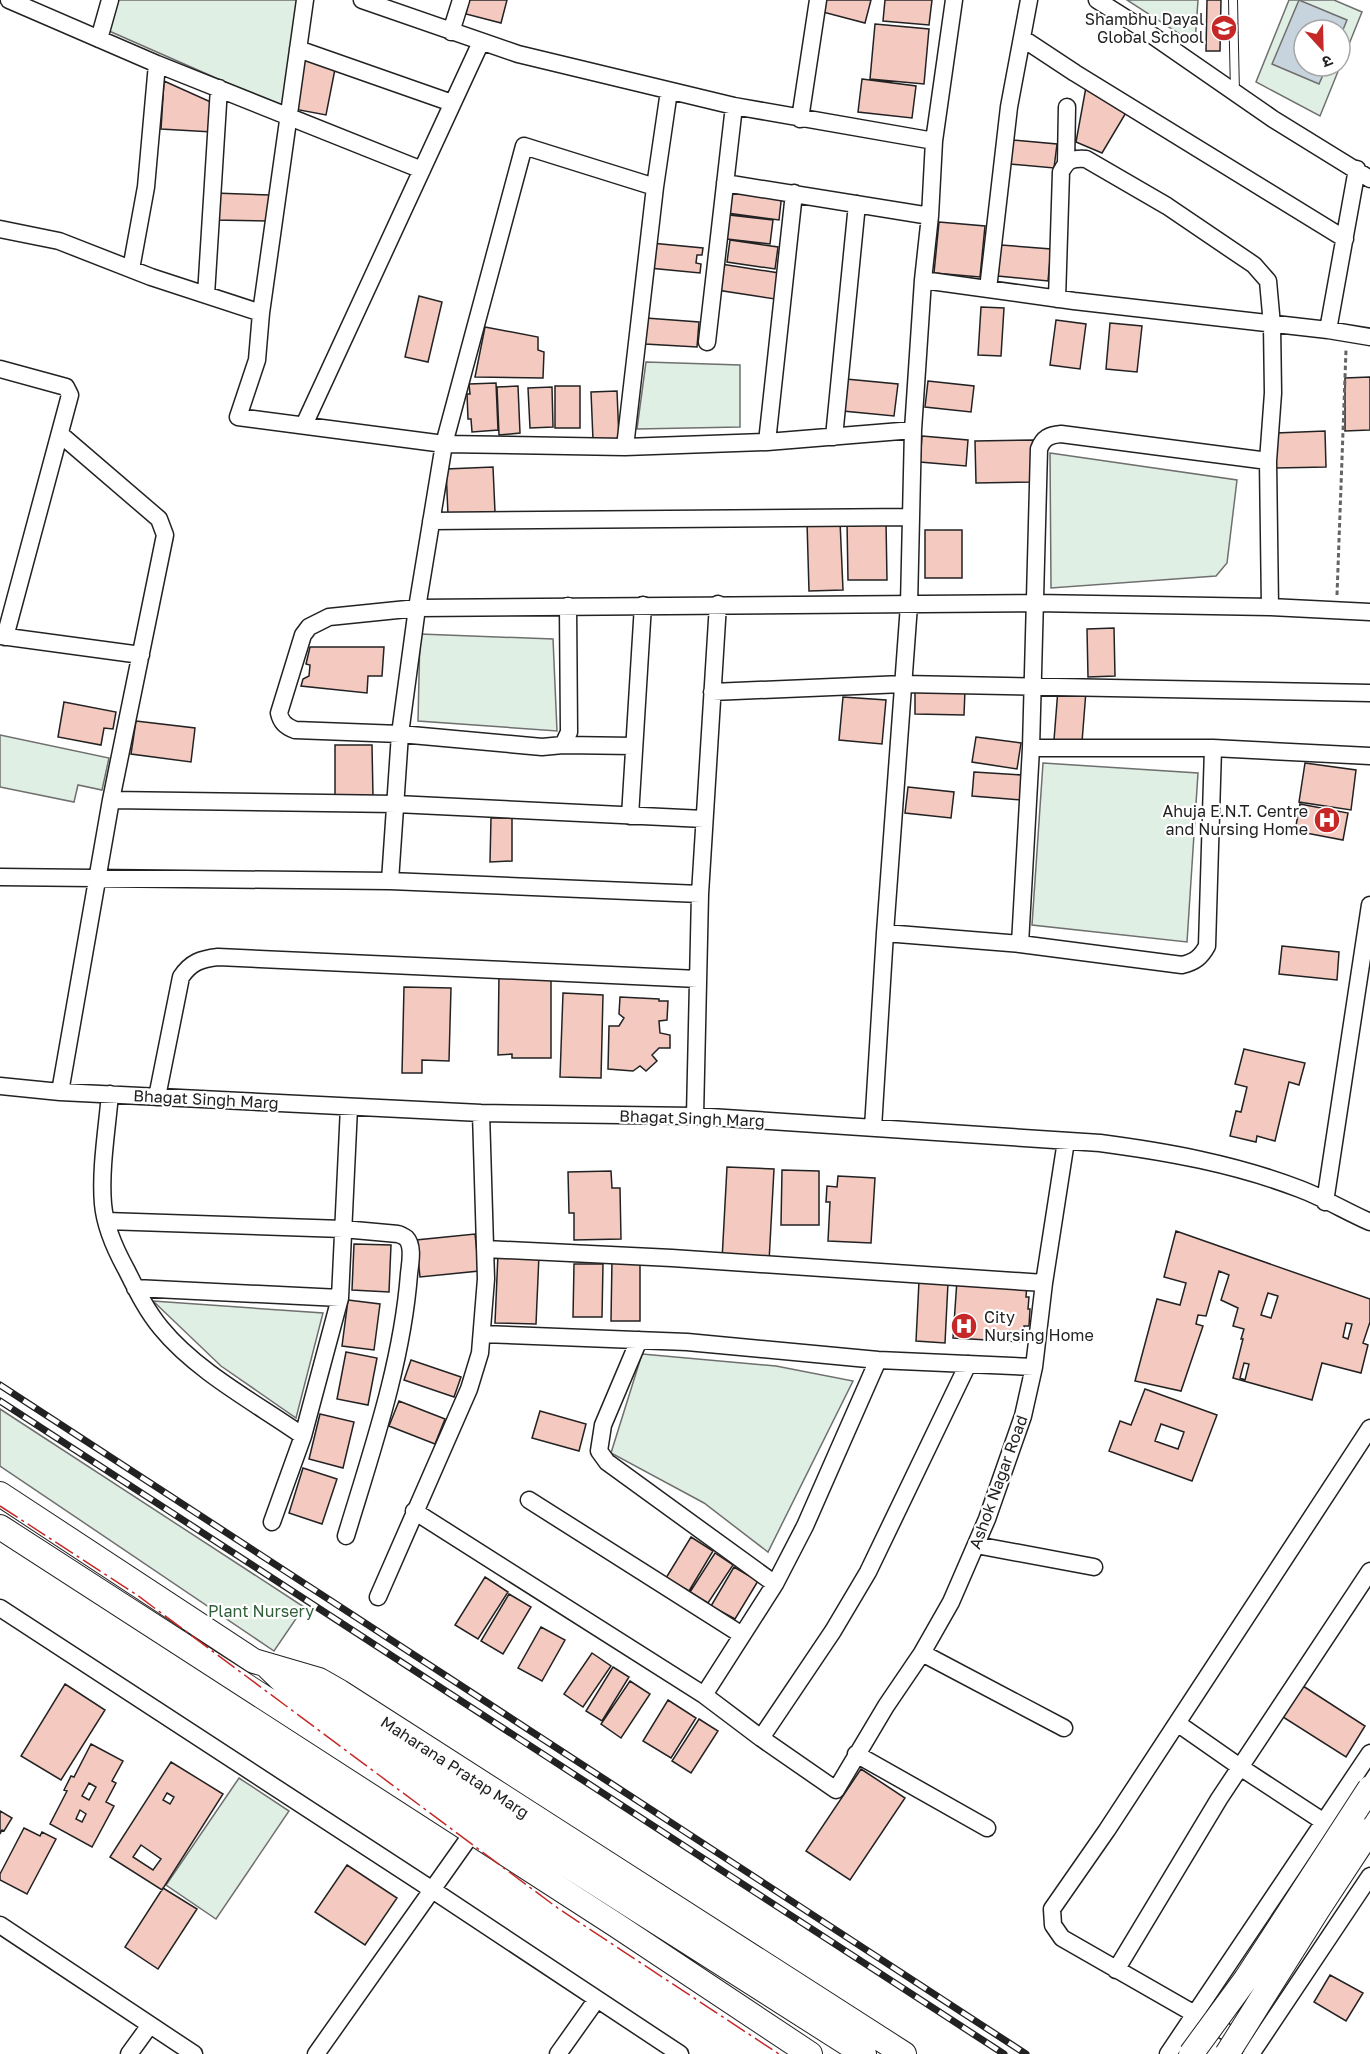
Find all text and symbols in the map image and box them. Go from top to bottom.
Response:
place label: Shambhu Dayal Global School [1085,9,1204,47]
school or university icon: Shambhu Dayal Global School [1209,13,1239,43]
north arrow [1292,18,1352,78]
text: उ [1319,51,1336,73]
place label: Ahuja E.N.T. Centre and Nursing Home [1162,801,1308,839]
hospital icon: Ahuja E.N.T. Centre and Nursing Home [1312,805,1342,835]
street label: Bhagat Singh Marg [133,1085,279,1113]
street label: Bhagat Singh Marg [619,1105,765,1131]
place label: City Nursing Home [984,1307,1094,1345]
hospital icon: City Nursing Home [949,1311,979,1341]
street label: Ashok Nagar Road [964,1412,1032,1552]
park label: Plant Nursery [208,1601,314,1621]
street label: Maharana Pratap Marg [377,1711,533,1823]

